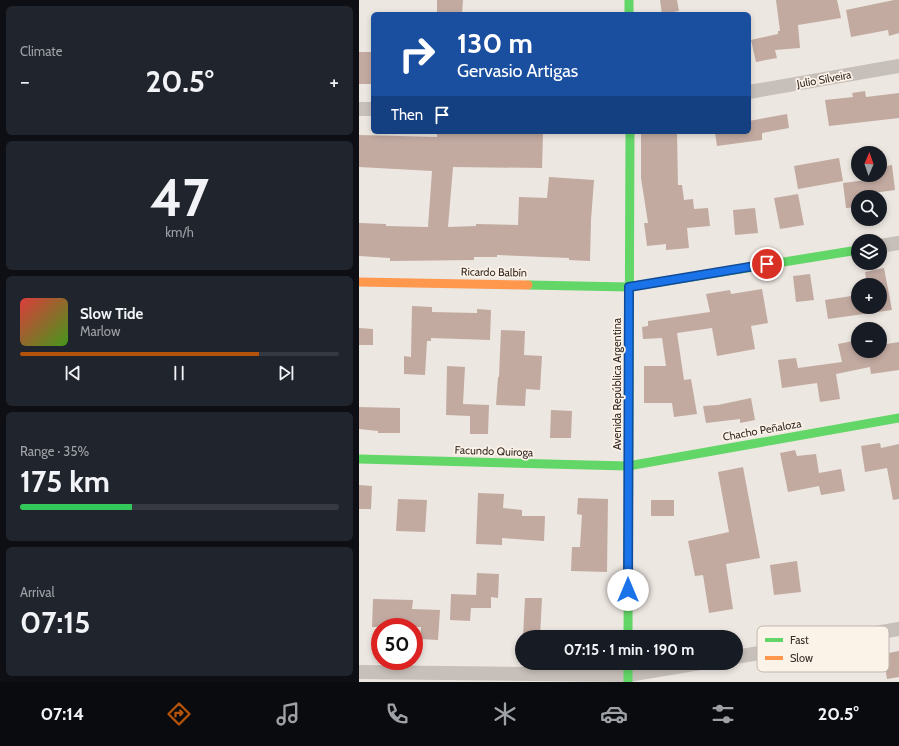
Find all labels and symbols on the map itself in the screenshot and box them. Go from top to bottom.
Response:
street label: Julio Silveira [795,67,853,91]
north arrow [851,146,887,182]
pin [750,247,784,281]
street label: Ricardo Balbín [461,264,527,280]
street label: Avenida República Argentina [610,317,624,450]
street label: Chacho Peñaloza [722,416,803,444]
street label: Facundo Quiroga [454,443,534,459]
position arrow [607,569,649,611]
speed limit sign: 50 [371,618,423,670]
legend [757,626,889,672]
text: Fast [790,633,809,647]
text: Slow [790,651,813,665]

